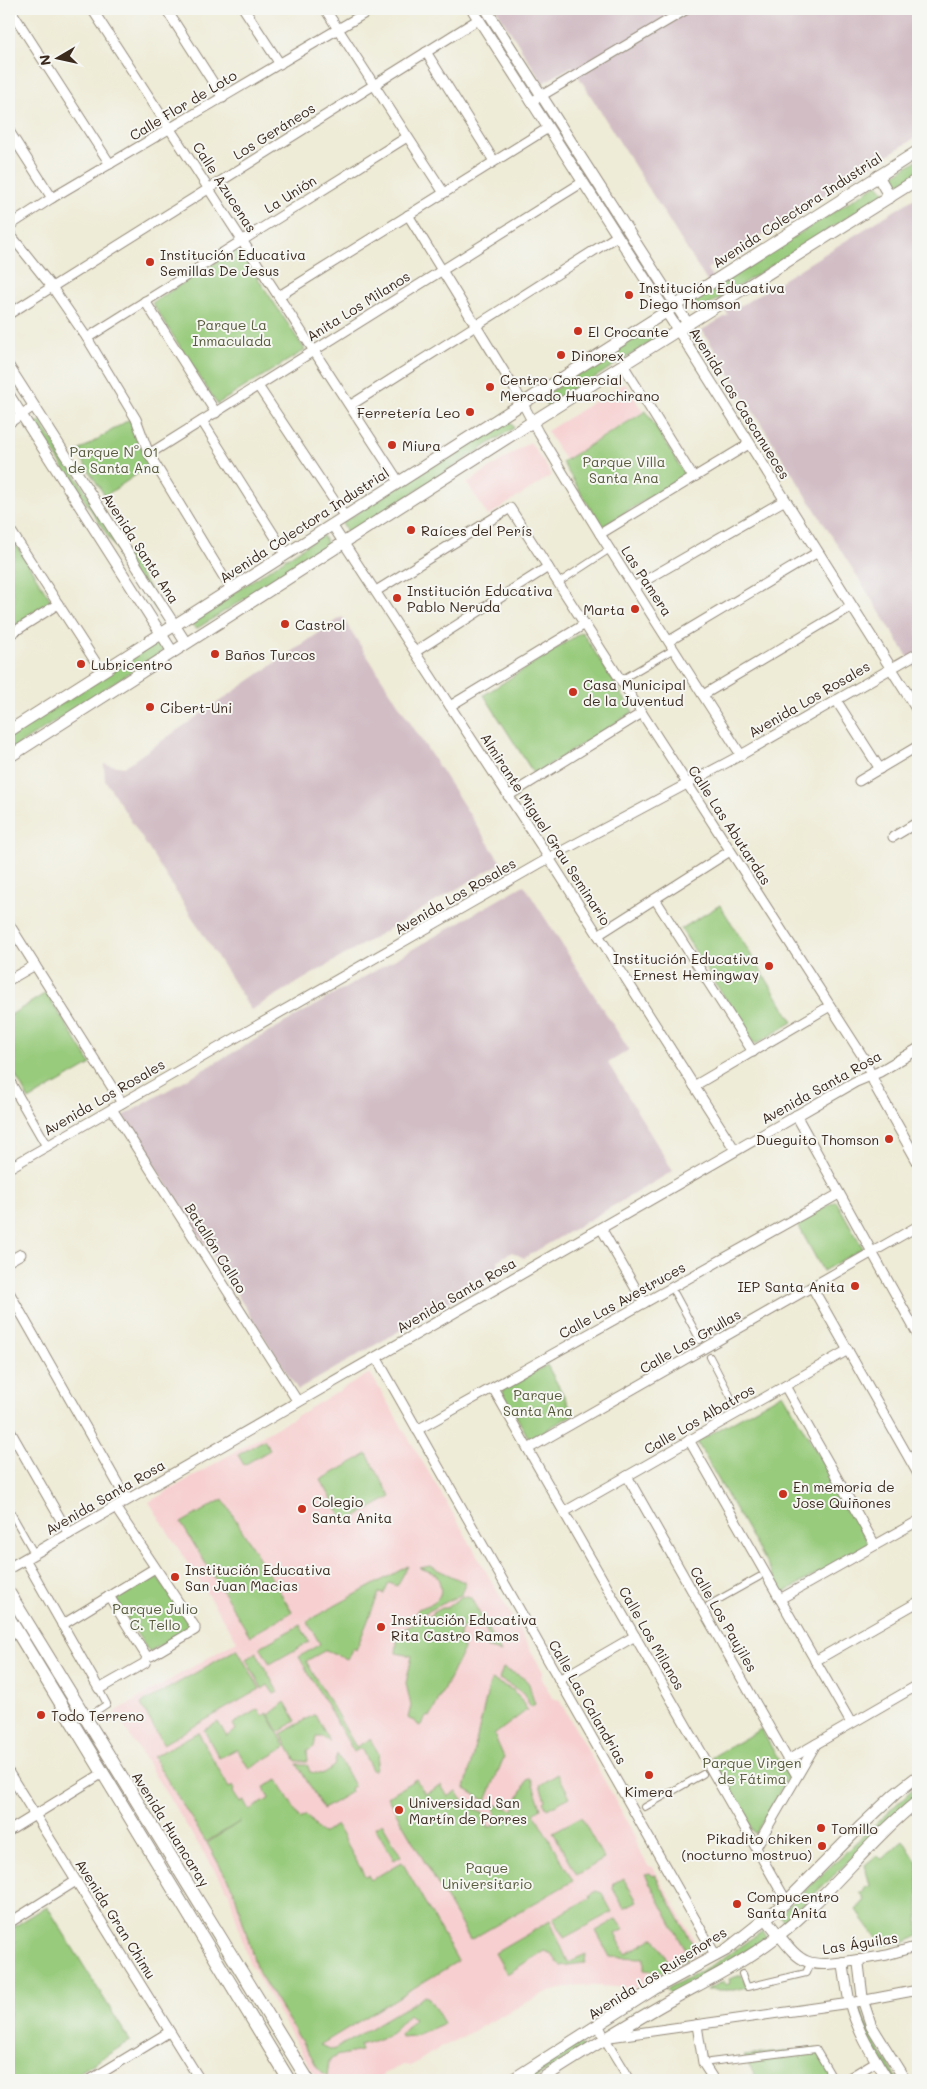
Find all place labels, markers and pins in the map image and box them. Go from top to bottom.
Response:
place label: Institución Educativa Semillas De Jesus [160,245,306,280]
marker: Institución Educativa Semillas De Jesus [144,256,156,268]
place label: Institución Educativa Diego Thomson [639,278,785,313]
marker: Institución Educativa Diego Thomson [623,289,635,301]
place label: El Crocante [588,322,669,341]
marker: El Crocante [572,325,584,337]
place label: Dinorex [571,346,624,365]
marker: Dinorex [555,349,567,361]
place label: Centro Comercial Mercado Huarochirano [500,370,659,405]
marker: Centro Comercial Mercado Huarochirano [484,381,496,393]
place label: Ferretería Leo [357,403,460,422]
marker: Ferretería Leo [464,406,476,418]
place label: Miura [402,436,441,455]
marker: Miura [386,439,398,451]
place label: Raíces del Perís [421,521,532,540]
marker: Raíces del Perís [405,524,417,536]
place label: Institución Educativa Pablo Neruda [407,581,553,616]
marker: Institución Educativa Pablo Neruda [391,592,403,604]
place label: Marta [583,600,625,619]
marker: Marta [629,603,641,615]
place label: Castrol [295,615,346,634]
marker: Castrol [279,618,291,630]
place label: Baños Turcos [225,645,316,664]
marker: Baños Turcos [209,648,221,660]
place label: Lubricentro [91,655,172,674]
marker: Lubricentro [75,658,87,670]
place label: Casa Municipal de la Juventud [583,675,686,710]
marker: Casa Municipal de la Juventud [567,686,579,698]
place label: Cibert-Uni [160,698,232,717]
marker: Cibert-Uni [144,701,156,713]
place label: Institución Educativa Ernest Hemingway [613,949,759,984]
marker: Institución Educativa Ernest Hemingway [763,960,775,972]
place label: Dueguito Thomson [756,1130,879,1149]
marker: Dueguito Thomson [883,1133,895,1145]
place label: IEP Santa Anita [737,1277,845,1296]
marker: IEP Santa Anita [849,1280,861,1292]
place label: En memoria de Jose Quiñones [793,1477,895,1512]
marker: En memoria de Jose Quiñones [777,1488,789,1500]
place label: Colegio Santa Anita [312,1492,392,1527]
marker: Colegio Santa Anita [296,1503,308,1515]
place label: Institución Educativa San Juan Macias [185,1560,331,1595]
marker: Institución Educativa San Juan Macias [169,1571,181,1583]
place label: Institución Educativa Rita Castro Ramos [391,1610,537,1645]
marker: Institución Educativa Rita Castro Ramos [375,1621,387,1633]
place label: Todo Terreno [51,1706,144,1725]
marker: Todo Terreno [35,1709,47,1721]
marker: Kimera [643,1769,655,1781]
place label: Kimera [625,1782,673,1801]
place label: Universidad San Martín de Porres [409,1793,527,1828]
marker: Universidad San Martín de Porres [393,1804,405,1816]
place label: Tomillo [831,1819,878,1838]
marker: Tomillo [815,1822,827,1834]
place label: Pikadito chiken (nocturno mostruo) [681,1829,812,1864]
marker: Pikadito chiken (nocturno mostruo) [816,1840,828,1852]
place label: Compucentro Santa Anita [747,1887,839,1922]
marker: Compucentro Santa Anita [731,1898,743,1910]

